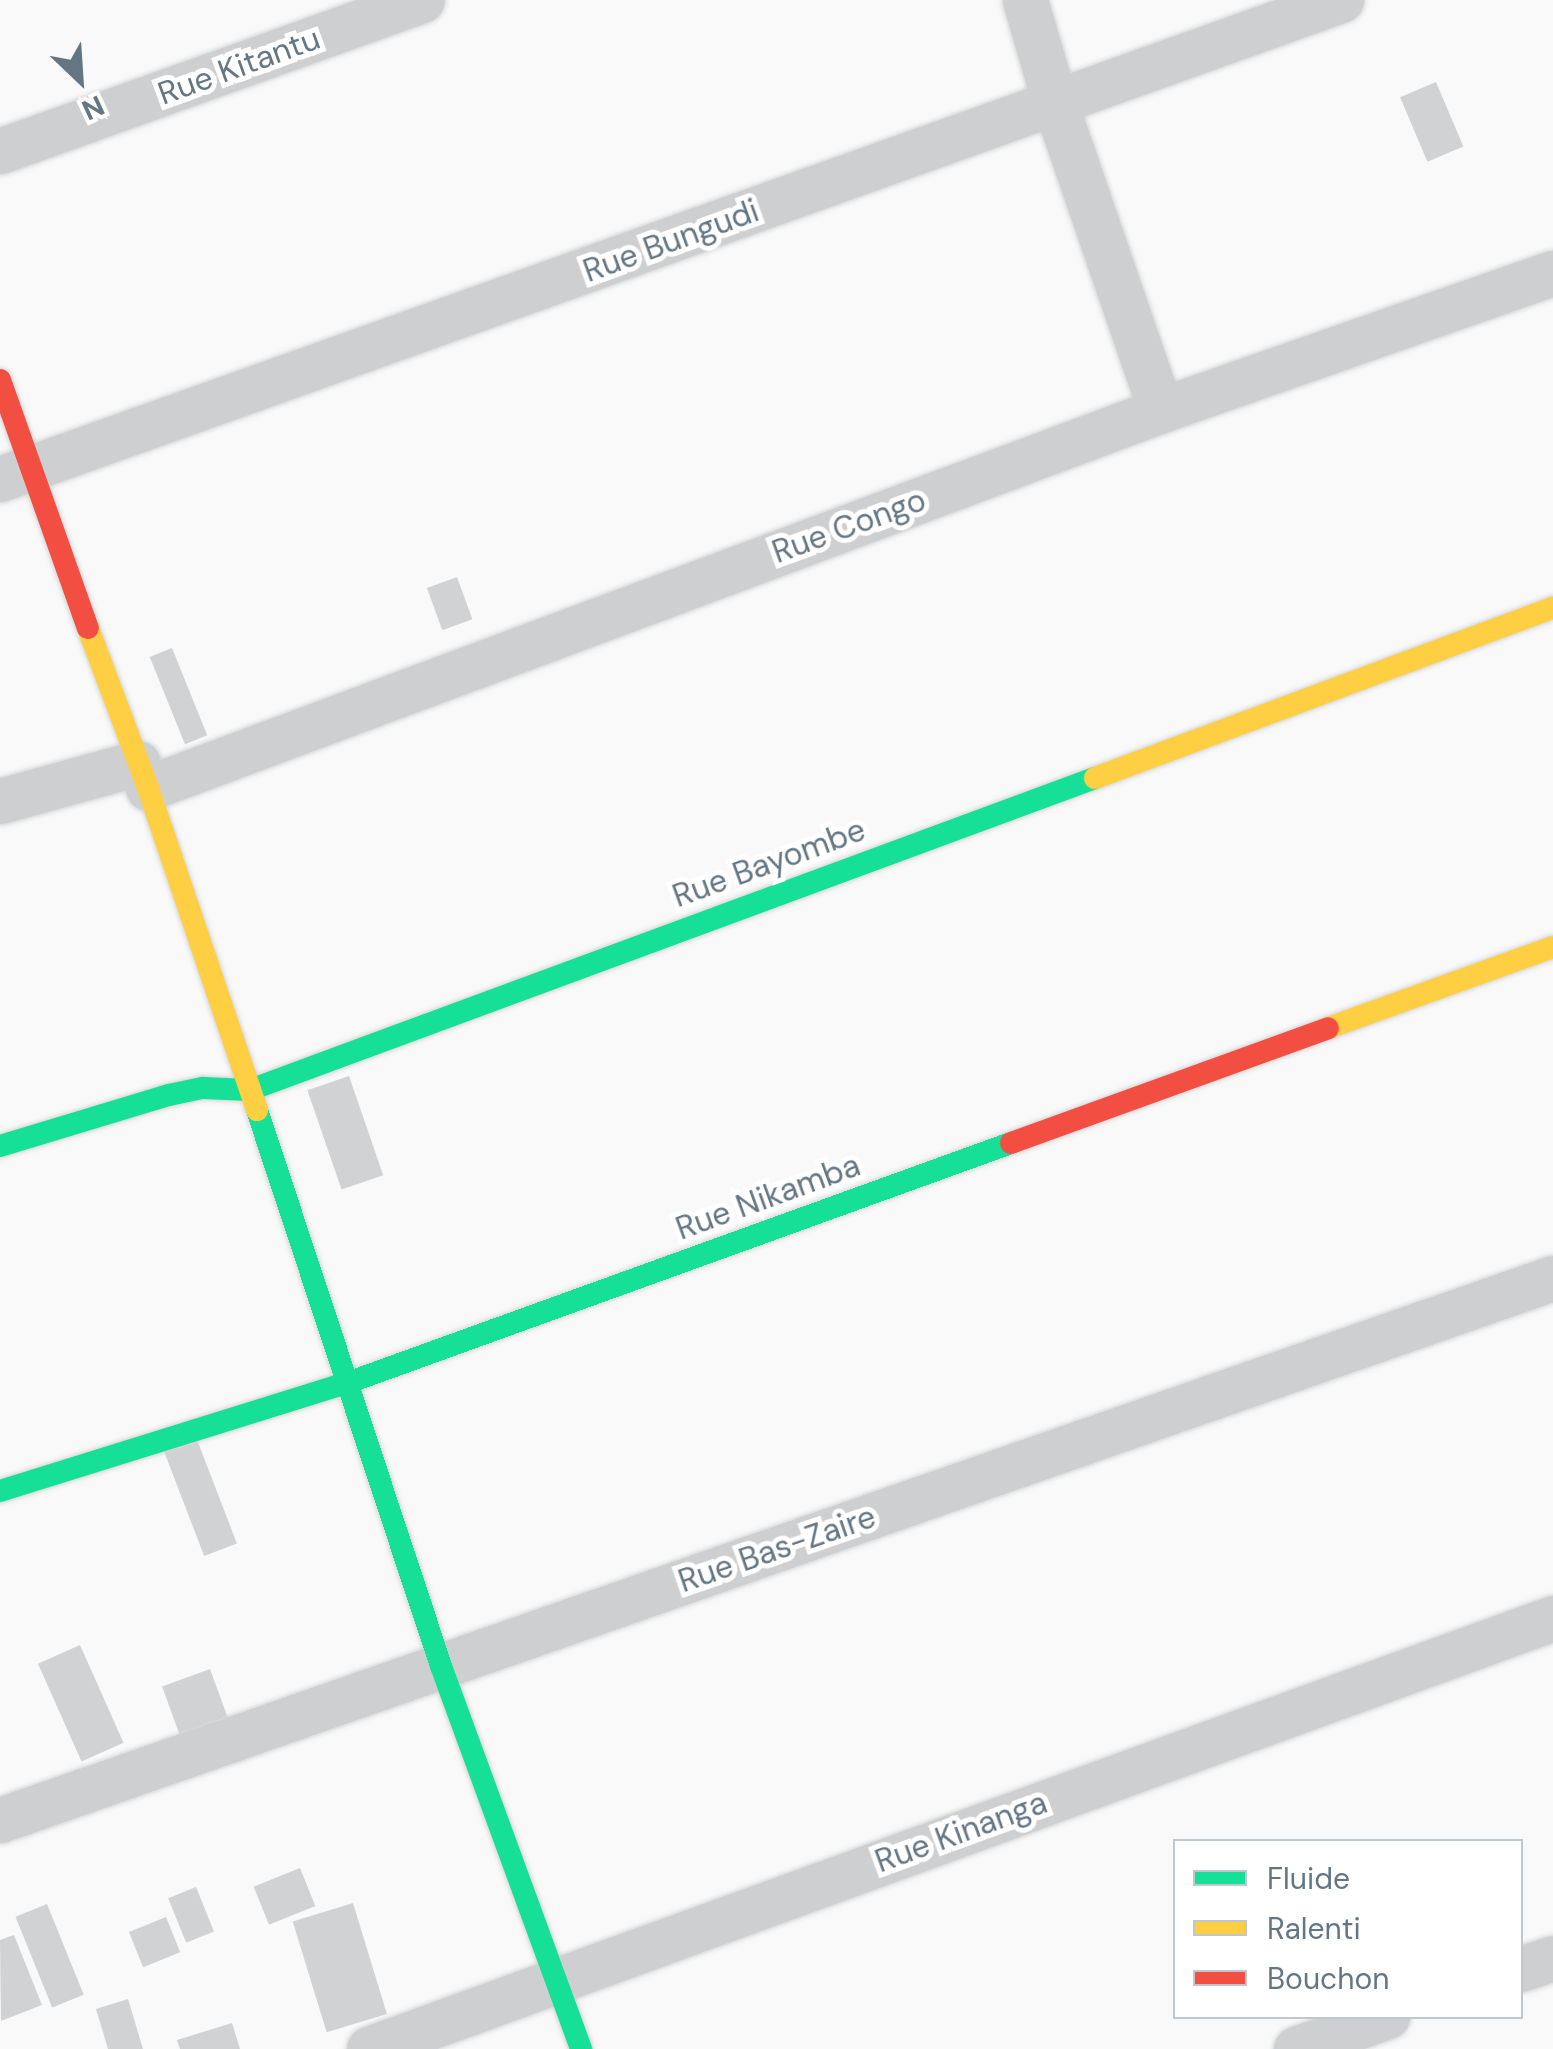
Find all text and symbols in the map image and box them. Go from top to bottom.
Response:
street label: Rue Kitantu [153,19,325,113]
north arrow [30,30,130,130]
text: N [76,87,110,129]
street label: Rue Bungudi [578,191,764,291]
street label: Rue Congo [767,481,931,571]
street label: Rue Bayombe [667,810,871,916]
street label: Rue Nikamba [671,1146,865,1248]
street label: Rue Bas-Zaire [673,1497,881,1601]
street label: Rue Kinanga [870,1783,1052,1881]
legend [1173,1839,1523,2019]
text: Fluide [1267,1859,1350,1898]
text: Ralenti [1267,1909,1361,1948]
text: Bouchon [1267,1959,1390,1998]

